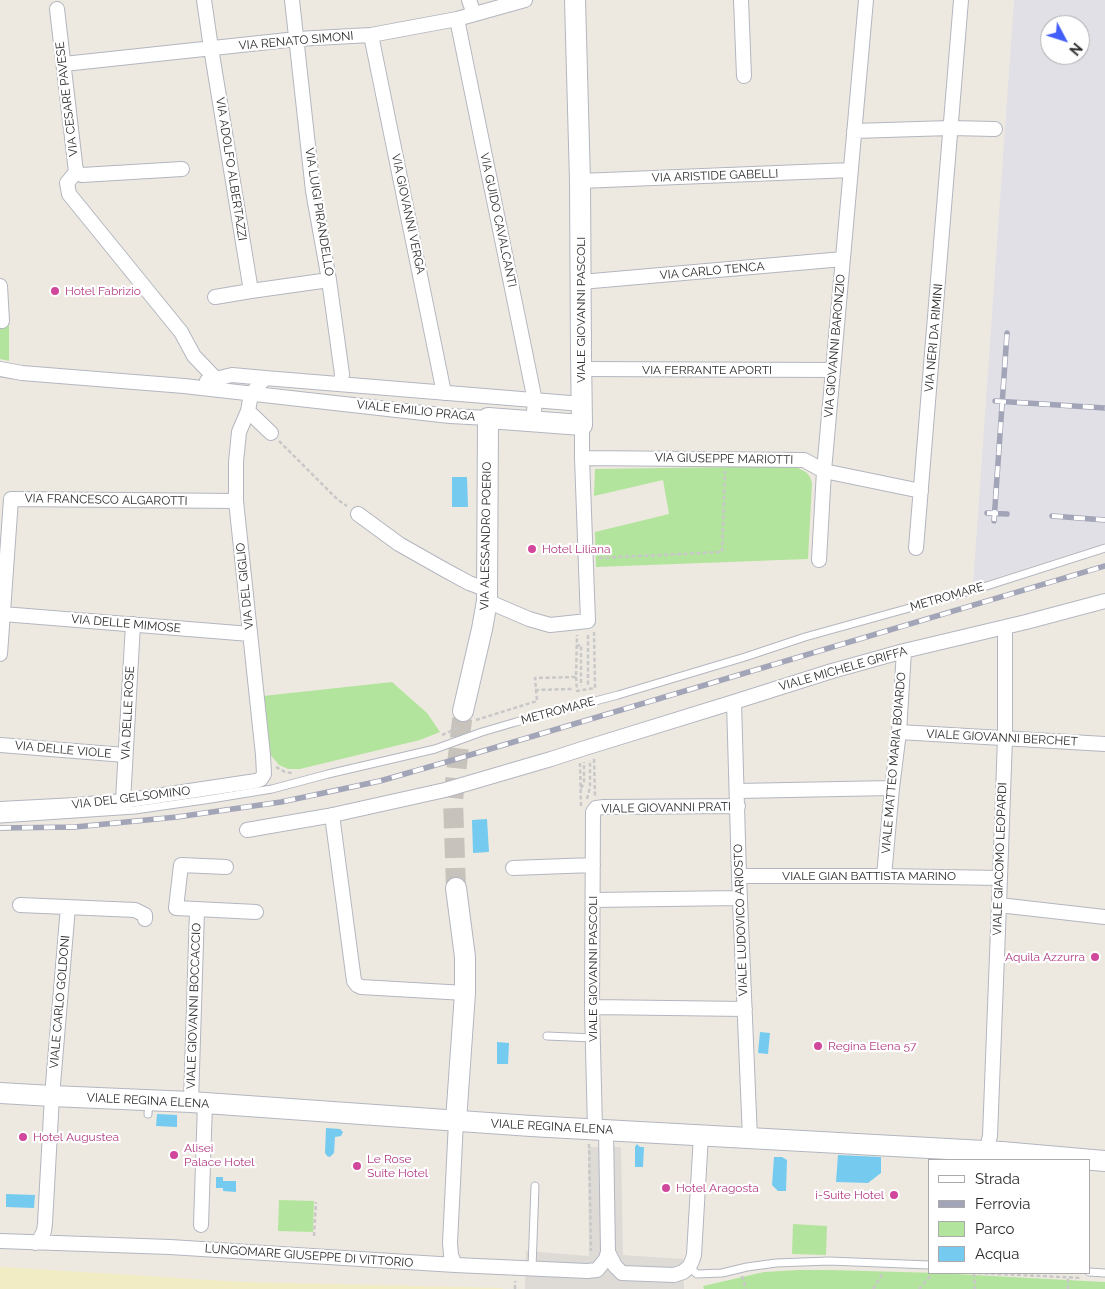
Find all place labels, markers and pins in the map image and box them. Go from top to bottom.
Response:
place label: Hotel Fabrizio [65,284,141,298]
marker: Hotel Fabrizio [49,285,61,297]
place label: Hotel Liliana [542,542,611,556]
marker: Hotel Liliana [526,543,538,555]
place label: Aquila Azzurra [1005,950,1085,964]
marker: Aquila Azzurra [1089,951,1101,963]
place label: Regina Elena 57 [828,1039,916,1053]
marker: Regina Elena 57 [812,1040,824,1052]
place label: Hotel Augustea [33,1130,119,1144]
marker: Hotel Augustea [17,1131,29,1143]
place label: Alisei Palace Hotel [184,1141,254,1169]
marker: Alisei Palace Hotel [168,1149,180,1161]
place label: Le Rose Suite Hotel [367,1152,428,1180]
marker: Le Rose Suite Hotel [351,1160,363,1172]
place label: Hotel Aragosta [676,1181,759,1195]
marker: Hotel Aragosta [660,1182,672,1194]
place label: i-Suite Hotel [815,1188,884,1202]
marker: i-Suite Hotel [888,1189,900,1201]

